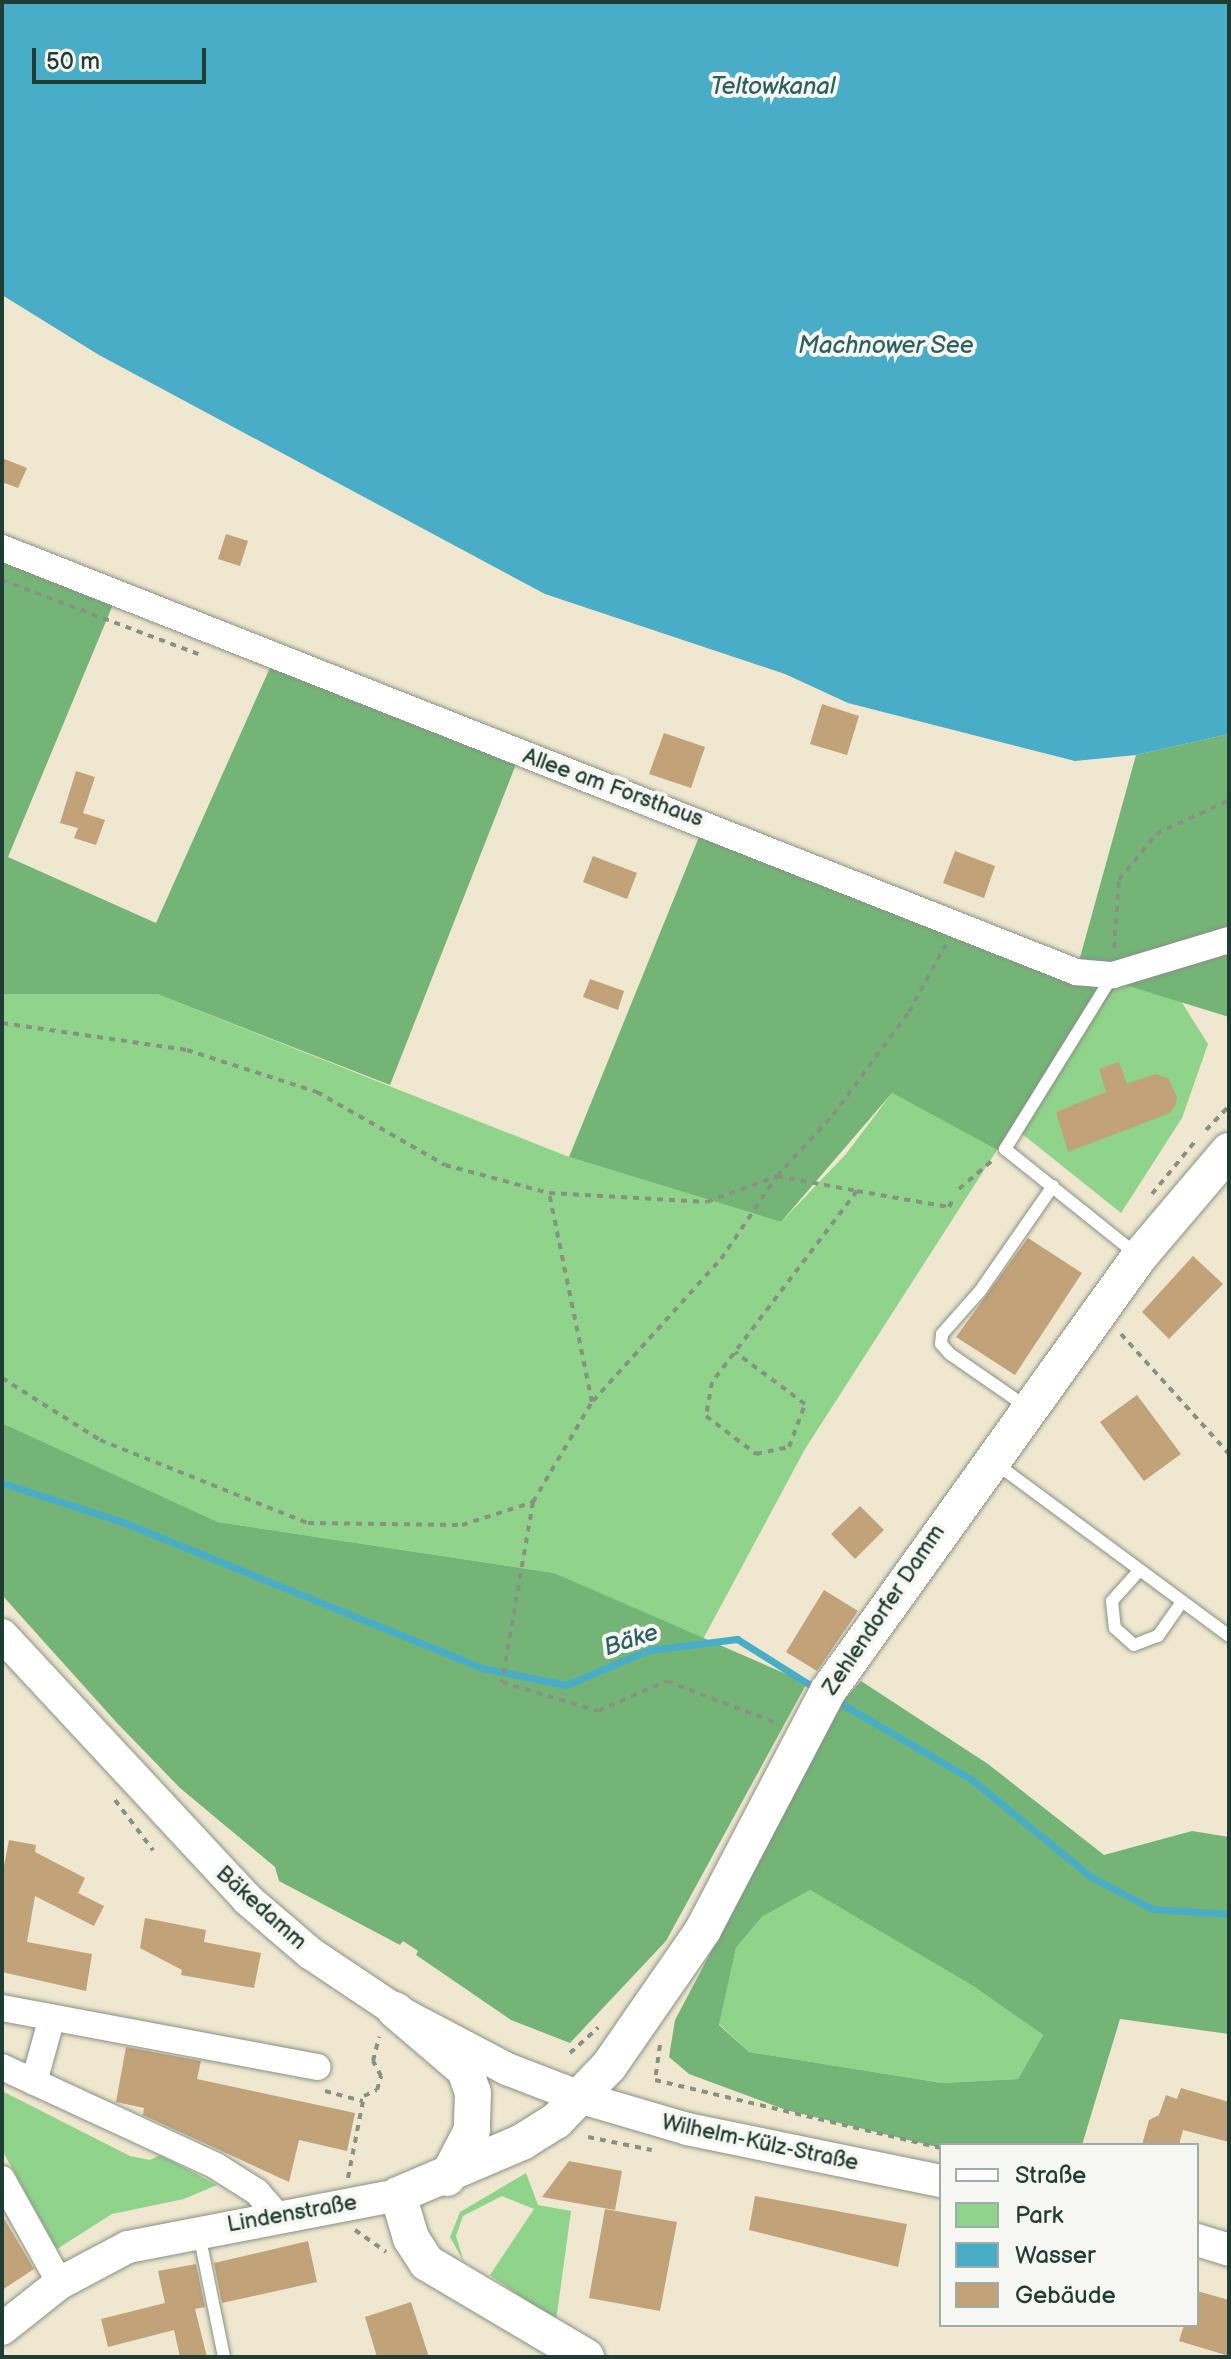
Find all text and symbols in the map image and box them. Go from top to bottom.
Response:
scale bar [36,32,210,82]
text: 50 m [46,47,100,76]
water label: Teltowkanal [711,73,835,101]
water label: Machnower See [798,332,974,360]
street label: Allee am Forsthaus [519,743,707,833]
street label: Zehlendorfer Damm [817,1520,951,1700]
water label: Bäke [600,1618,662,1662]
street label: Bäkedamm [210,1861,312,1955]
street label: Wilhelm-Külz-Straße [659,2109,861,2177]
legend [939,2143,1199,2327]
text: Straße [1015,2161,1086,2190]
street label: Lindenstraße [225,2190,359,2238]
text: Park [1015,2201,1063,2230]
text: Wasser [1015,2241,1096,2270]
text: Gebäude [1015,2281,1116,2310]

